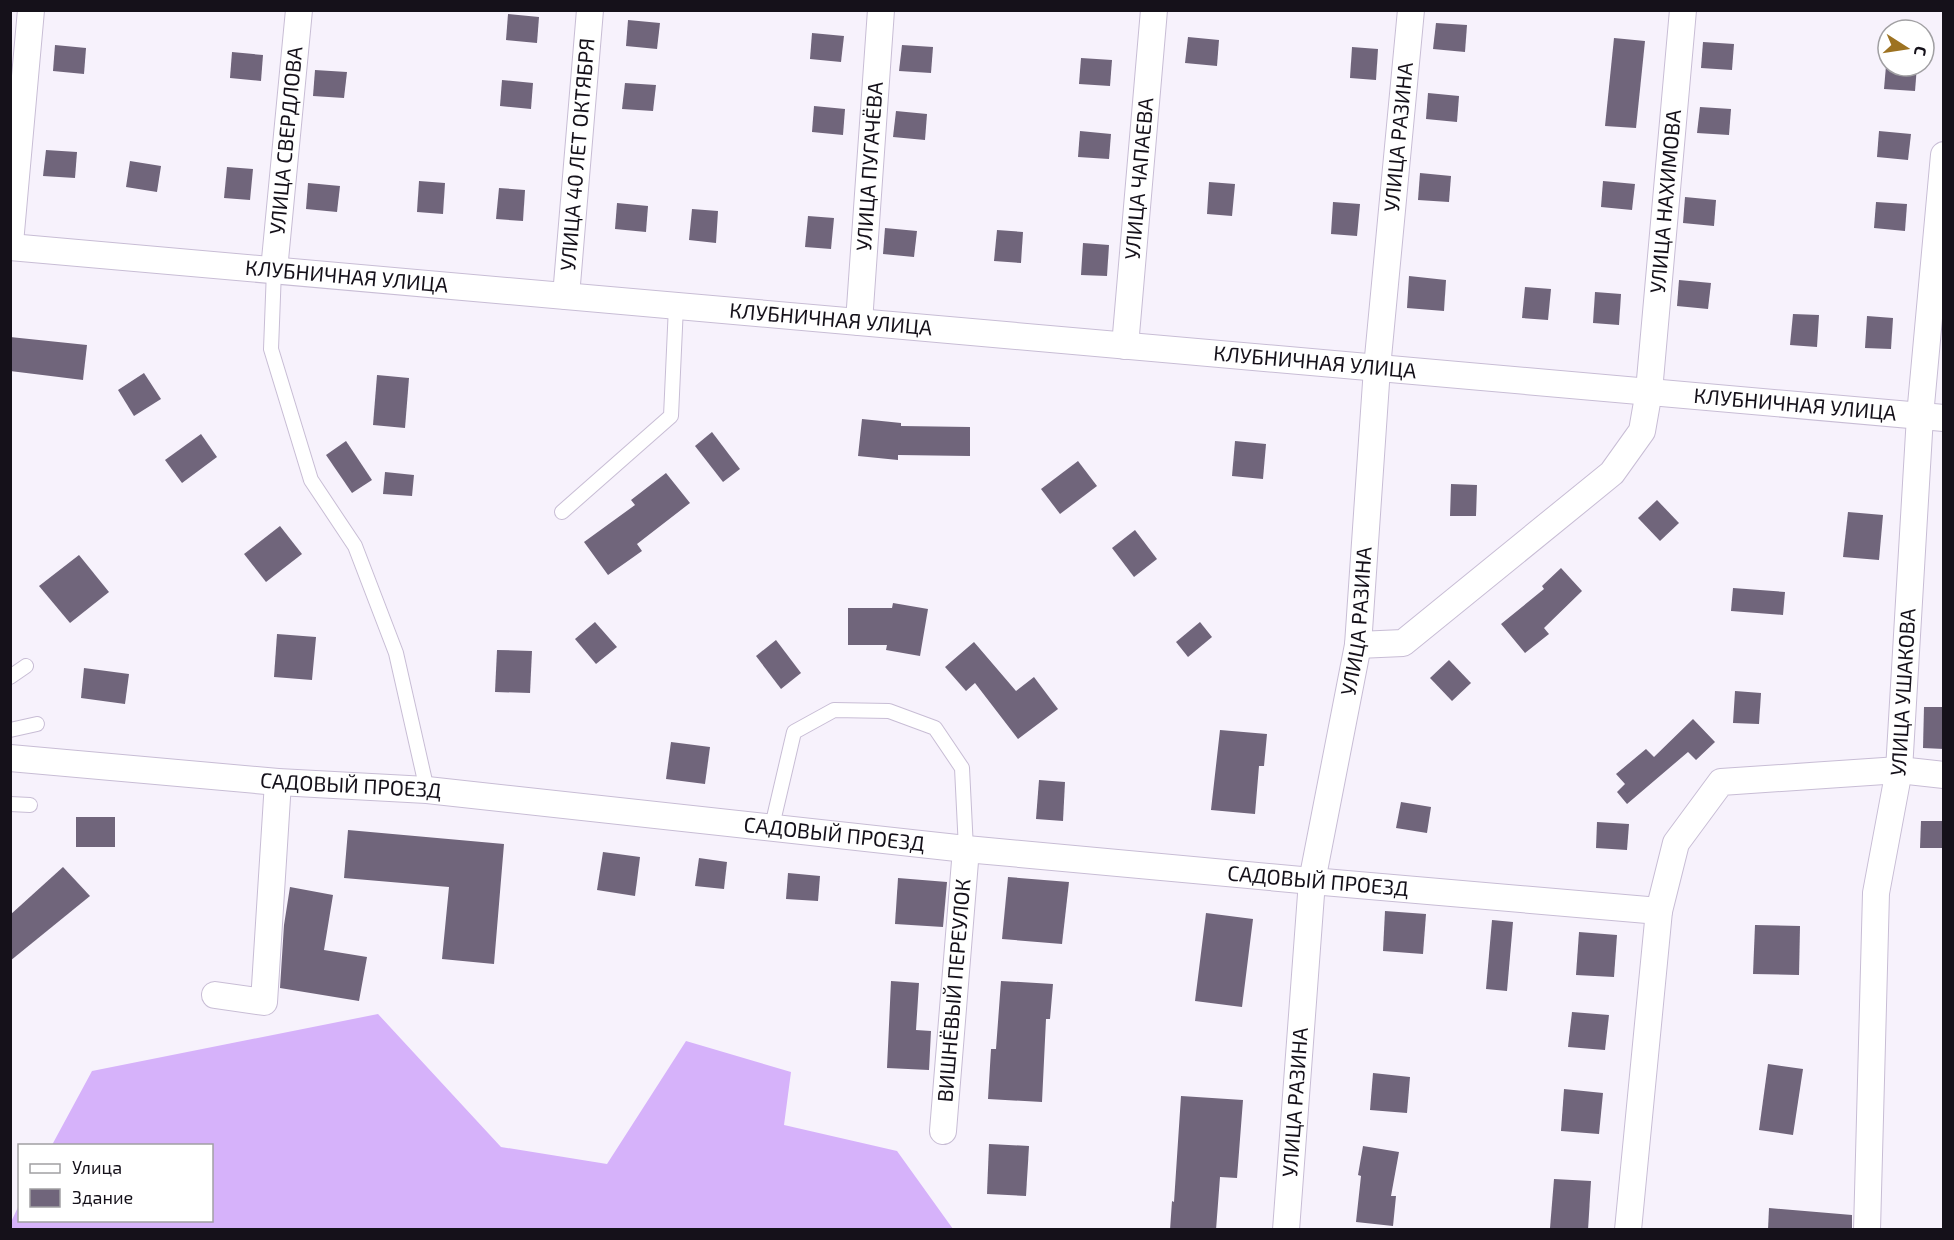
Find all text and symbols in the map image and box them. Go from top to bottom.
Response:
north arrow [1876,18,1936,78]
street label: УЛИЦА 40 ЛЕТ ОКТЯБРЯ [554,37,599,272]
street label: УЛИЦА СВЕРДЛОВА [263,45,306,236]
text: С [1911,45,1931,58]
street label: УЛИЦА РАЗИНА [1378,61,1417,213]
street label: УЛИЦА ПУГАЧЁВА [850,81,887,252]
street label: УЛИЦА ЧАПАЕВА [1119,96,1157,261]
street label: УЛИЦА НАХИМОВА [1644,108,1685,294]
street label: КЛУБНИЧНАЯ УЛИЦА [244,254,449,297]
street label: КЛУБНИЧНАЯ УЛИЦА [728,297,933,340]
street label: КЛУБНИЧНАЯ УЛИЦА [1212,339,1418,382]
street label: КЛУБНИЧНАЯ УЛИЦА [1693,382,1898,425]
street label: УЛИЦА РАЗИНА [1334,546,1376,698]
street label: УЛИЦА УШАКОВА [1884,608,1920,778]
street label: САДОВЫЙ ПРОЕЗД [259,766,443,803]
street label: САДОВЫЙ ПРОЕЗД [743,811,926,855]
street label: САДОВЫЙ ПРОЕЗД [1226,859,1410,900]
street label: ВИШНЁВЫЙ ПЕРЕУЛОК [931,878,975,1103]
street label: УЛИЦА РАЗИНА [1276,1027,1312,1178]
legend [18,1144,213,1222]
text: Улица [72,1156,122,1178]
text: Здание [72,1186,133,1208]

